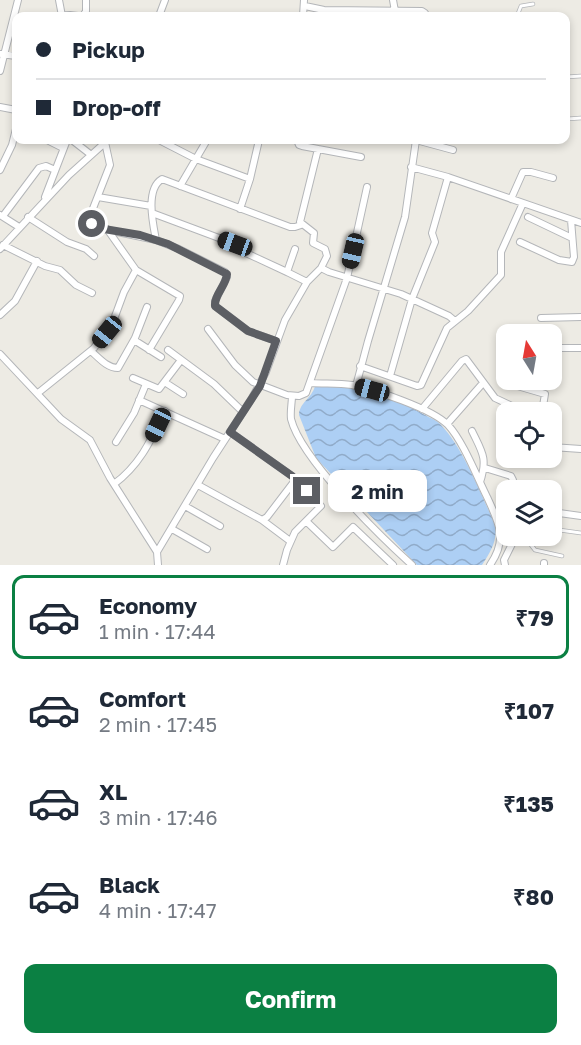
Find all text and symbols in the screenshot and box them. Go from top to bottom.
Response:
text: Pickup [72,36,145,63]
text: Drop-off [72,94,161,121]
route start [78,210,105,237]
car [215,229,255,259]
car [340,231,366,271]
car [89,312,125,352]
north arrow [496,324,562,390]
map controls [496,324,562,546]
car [352,377,392,403]
button: locate [496,402,562,468]
car [142,405,174,445]
callout: 2 min [328,470,427,512]
route end [293,477,320,504]
text: 2 min [351,479,404,503]
button: layers [496,480,562,546]
icon: car [27,590,81,644]
text: Economy [99,592,197,619]
text: ₹79 [515,604,554,631]
text: 1 min · 17:44 [99,619,216,643]
icon: car [27,683,81,737]
text: Comfort [99,685,186,712]
text: ₹107 [504,697,554,724]
text: 2 min · 17:45 [99,712,217,736]
icon: car [27,776,81,830]
text: XL [99,778,127,805]
text: ₹135 [503,790,554,817]
text: 3 min · 17:46 [99,805,218,829]
icon: car [27,869,81,923]
text: Black [99,871,160,898]
text: ₹80 [513,883,554,910]
text: 4 min · 17:47 [99,898,217,922]
button: Confirm [24,964,557,1033]

